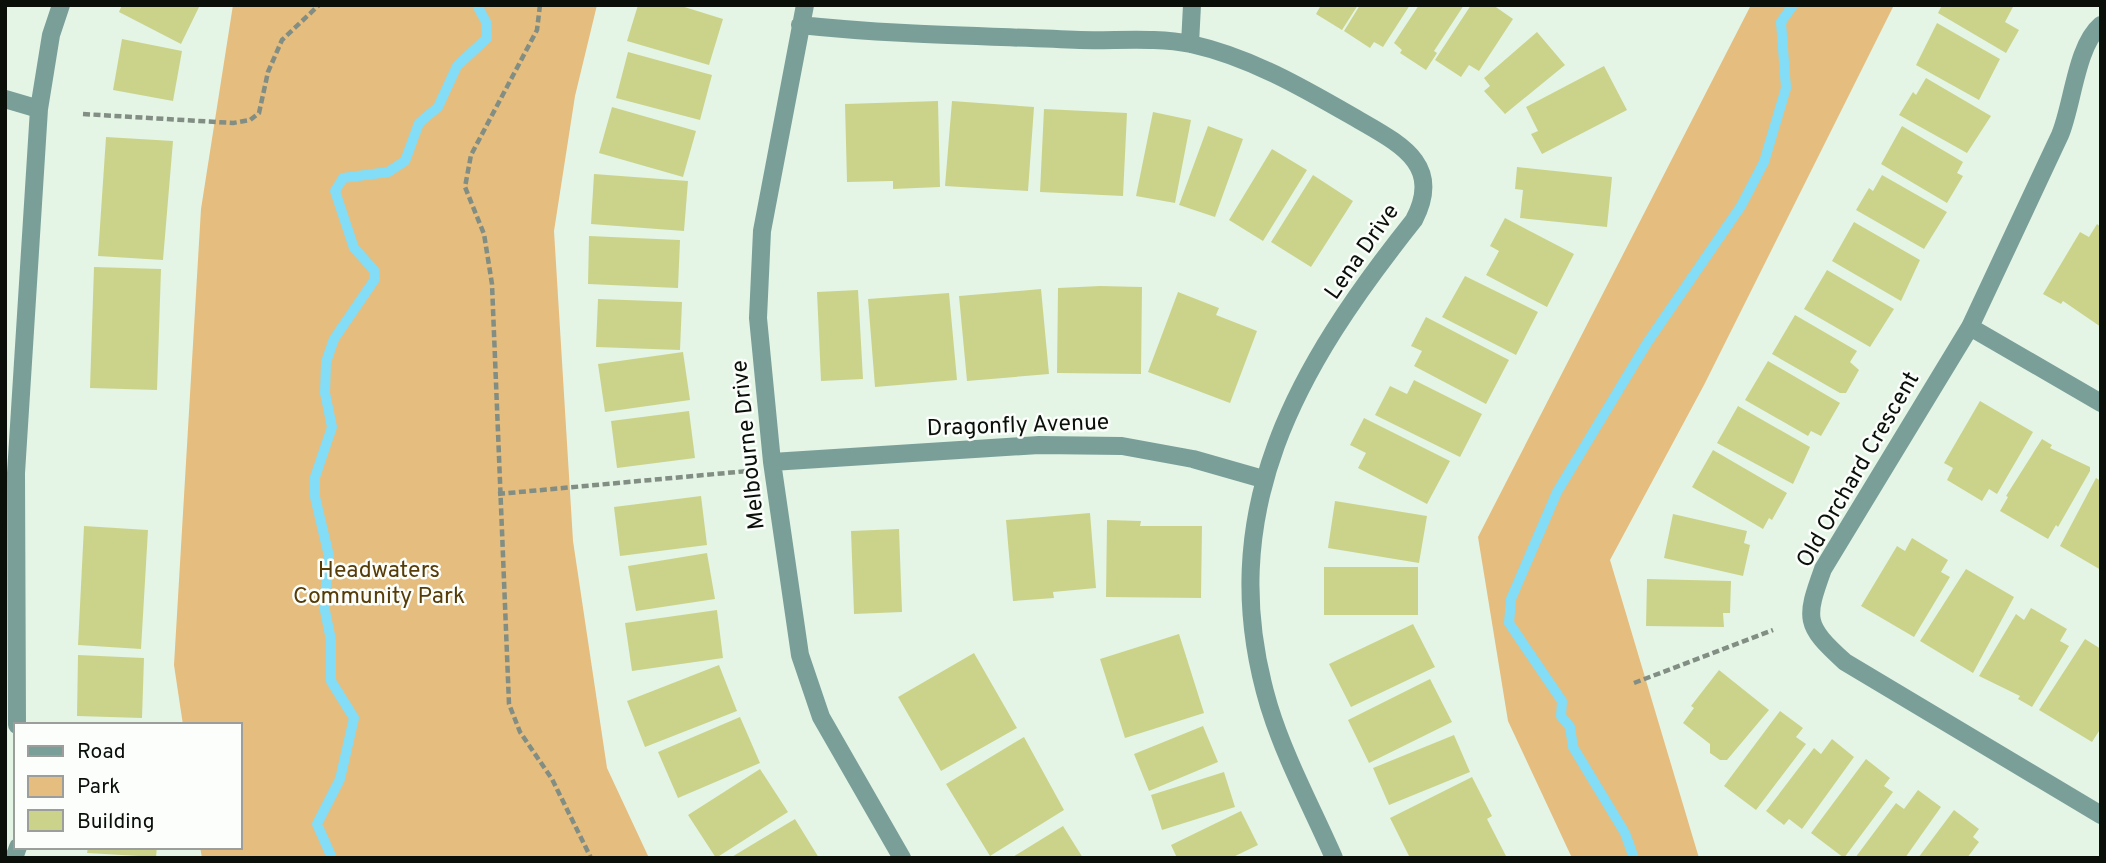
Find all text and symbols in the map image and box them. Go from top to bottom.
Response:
street label: Lena Drive [1319,199,1407,306]
street label: Melbourne Drive [726,358,773,531]
street label: Old Orchard Crescent [1791,367,1927,573]
street label: Dragonfly Avenue [926,409,1110,444]
park label: Headwaters Community Park [293,557,465,612]
legend [14,723,242,849]
text: Road [77,739,126,766]
text: Park [77,774,120,801]
text: Building [77,809,155,836]

